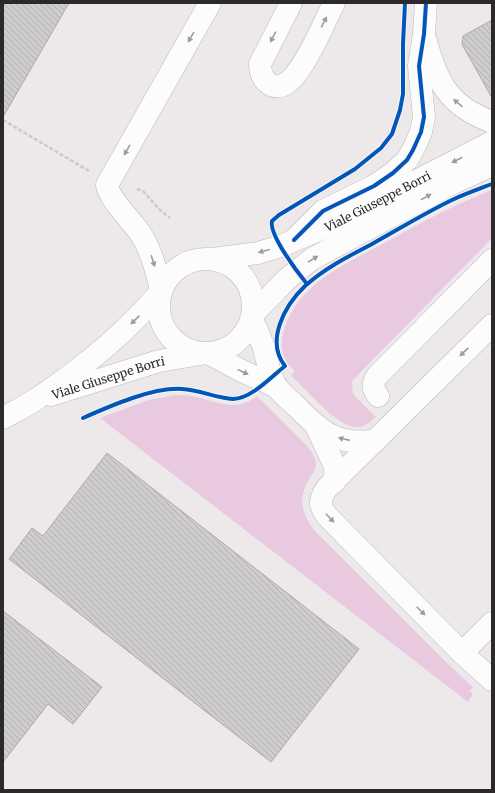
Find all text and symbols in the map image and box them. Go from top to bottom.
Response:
one-way arrow [321,16,327,28]
one-way arrow [187,31,194,43]
one-way arrow [269,32,276,43]
one-way arrow [453,99,463,108]
one-way arrow [123,144,130,156]
one-way arrow [452,156,463,163]
street label: Viale Giuseppe Borri [321,167,433,235]
one-way arrow [421,193,432,200]
one-way arrow [258,248,270,254]
one-way arrow [150,256,156,268]
one-way arrow [307,256,318,263]
one-way arrow [130,315,140,325]
one-way arrow [459,348,469,357]
street label: Viale Giuseppe Borri [49,353,166,402]
one-way arrow [237,369,249,375]
one-way arrow [338,436,350,442]
one-way arrow [325,513,335,523]
one-way arrow [416,606,426,616]

